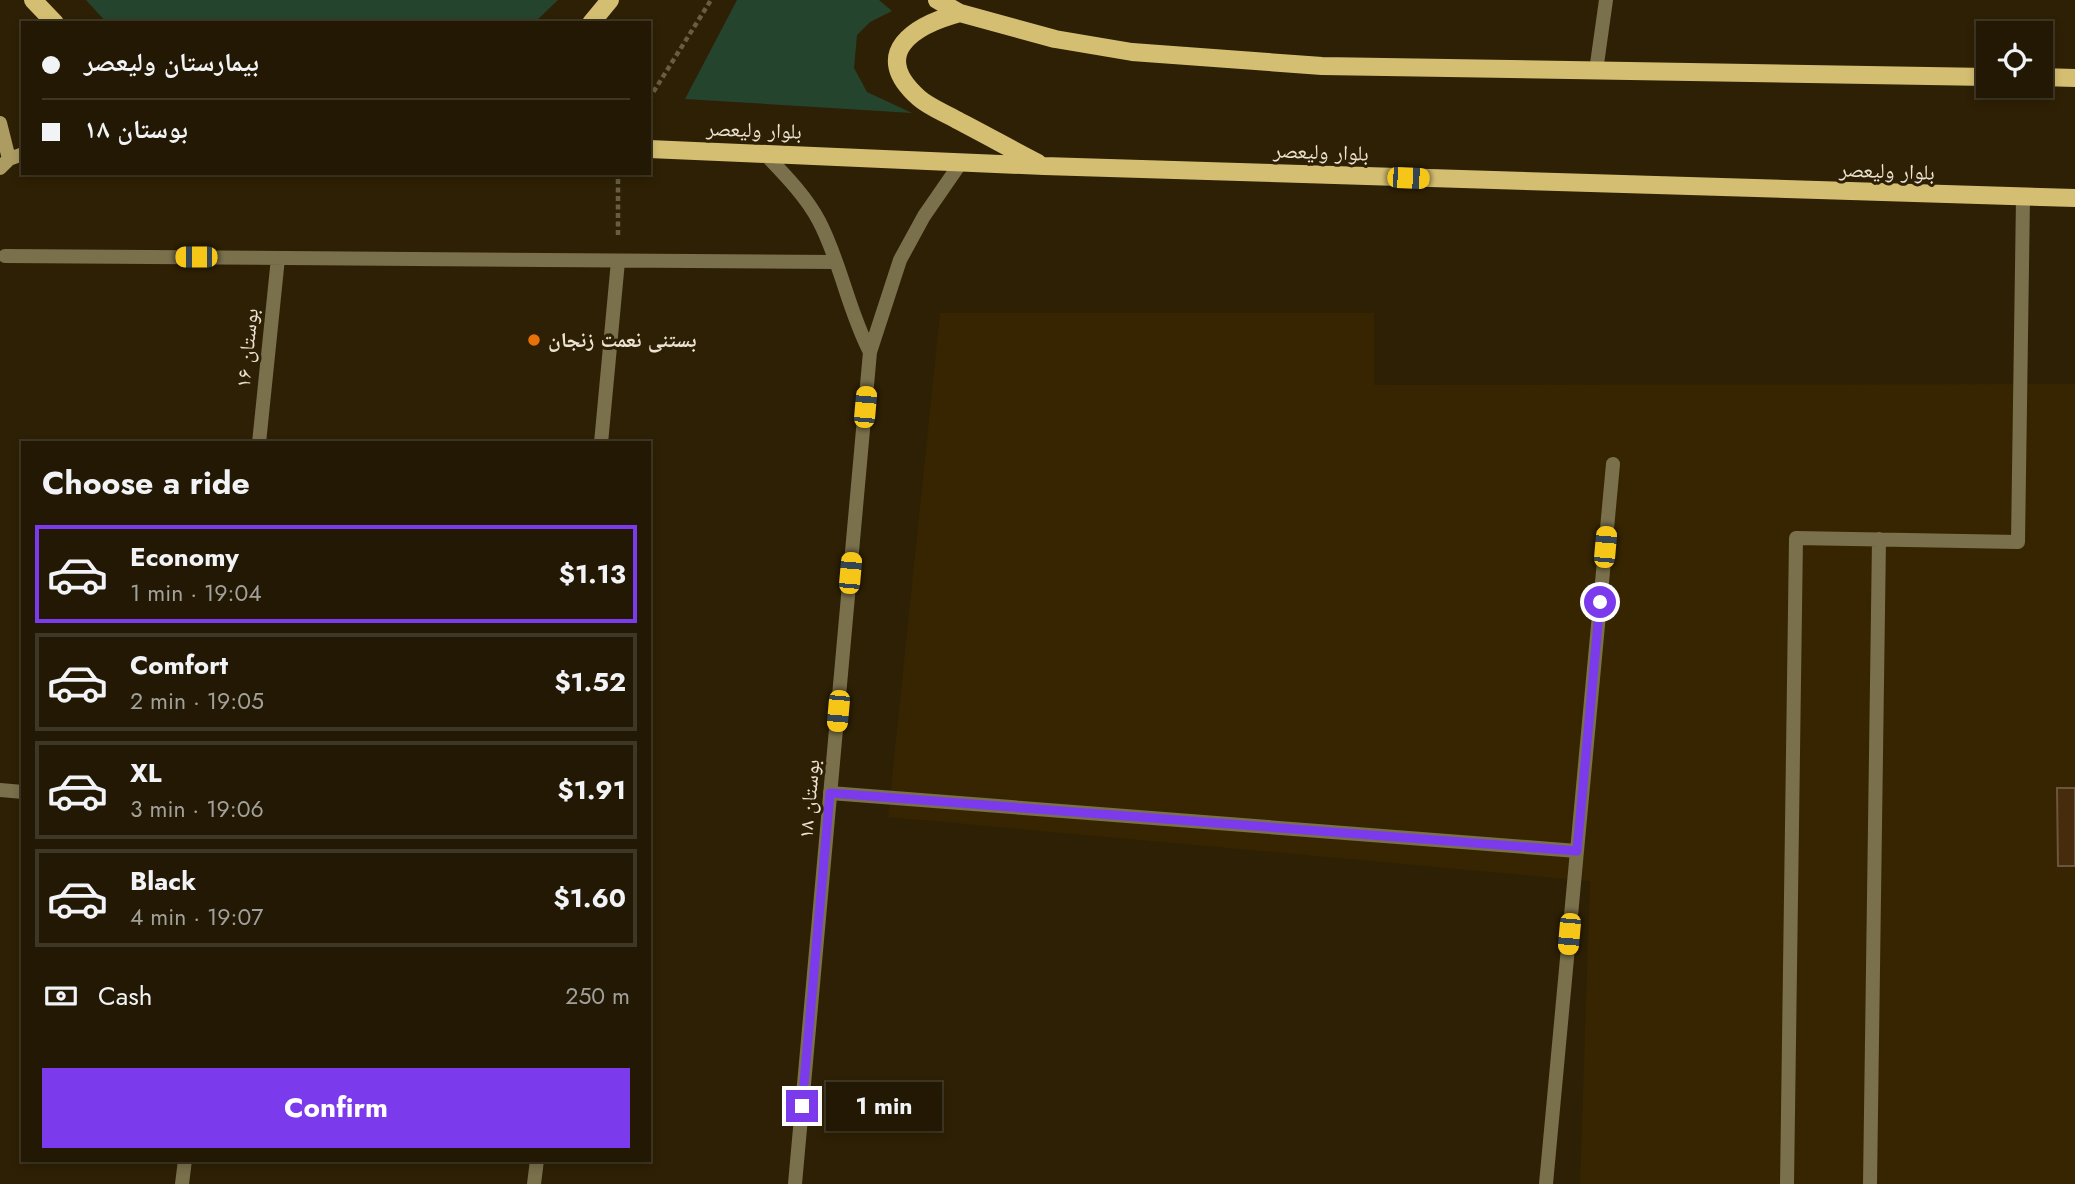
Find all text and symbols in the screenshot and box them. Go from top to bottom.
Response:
map controls [1976,21,2053,98]
button: locate [1976,21,2053,98]
text: بیمارستان ولیعصر [84,43,259,81]
text: بوستان ۱۸ [84,110,188,148]
street label: بلوار ولیعصر [705,113,802,147]
street label: بلوار ولیعصر [1272,135,1369,169]
street label: بلوار ولیعصر [1838,154,1935,188]
car [1387,167,1430,189]
car [176,247,218,268]
street label: بوستان ۱۶ [228,307,266,389]
place label: بستنی نعمت زنجان [548,325,696,355]
marker: بستنی نعمت زنجان [526,332,542,348]
car [853,385,878,429]
text: Choose a ride [42,460,250,506]
car [1593,525,1618,569]
text: Economy [130,538,239,576]
icon: car [46,543,109,606]
car [838,551,863,595]
text: $1.13 [559,555,626,593]
text: 1 min · 19:04 [130,576,262,610]
route start [1584,586,1616,618]
text: Comfort [130,646,228,684]
icon: car [46,651,109,714]
text: $1.52 [554,663,626,701]
text: 2 min · 19:05 [130,684,264,718]
car [826,689,851,733]
text: XL [130,754,162,792]
street label: بوستان ۱۸ [791,758,827,840]
icon: car [46,759,109,822]
text: $1.91 [558,771,626,809]
text: 3 min · 19:06 [130,792,264,826]
text: Black [130,862,196,900]
icon: car [46,867,109,930]
text: $1.60 [554,879,626,917]
text: 4 min · 19:07 [130,900,263,934]
car [1557,912,1582,956]
icon: cash [42,977,80,1015]
text: Cash [98,977,152,1015]
text: 250 m [565,979,630,1013]
button: Confirm [42,1068,630,1148]
callout: 1 min [826,1082,942,1130]
text: 1 min [855,1089,913,1123]
route end [786,1090,818,1122]

